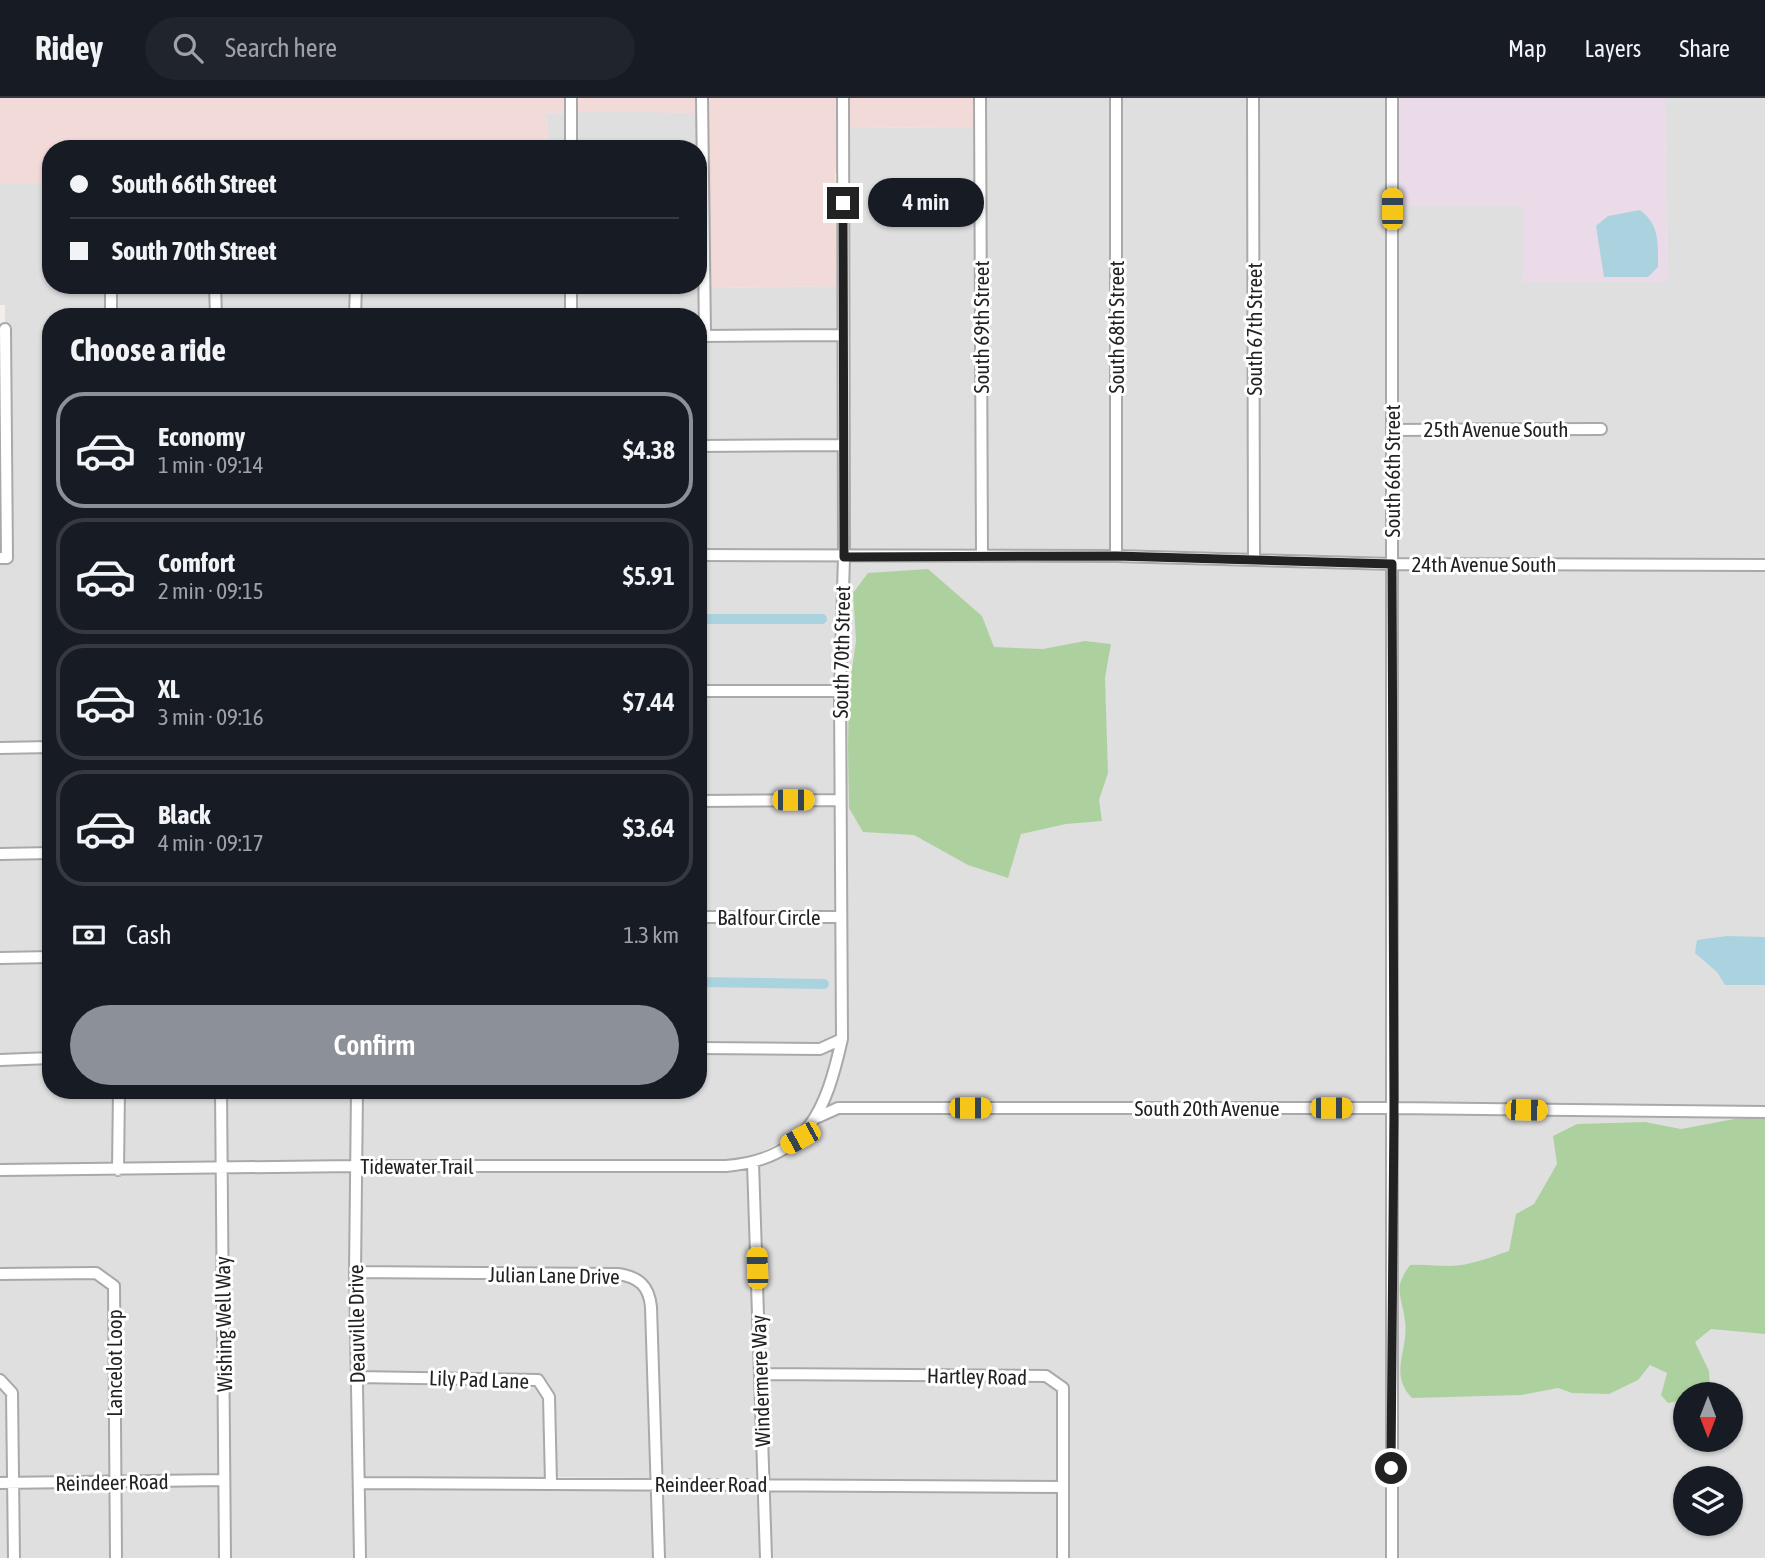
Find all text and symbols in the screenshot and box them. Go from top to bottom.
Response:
search box [145,17,635,80]
text: Ridey [35,29,103,67]
icon: search [169,29,207,67]
text: Search here [225,33,337,63]
text: Map [1508,35,1547,62]
text: Layers [1585,35,1641,62]
text: Share [1679,35,1730,62]
text: South 66th Street [112,169,277,199]
callout: 4 min [868,178,983,228]
route end [827,187,859,219]
car [1382,188,1403,230]
text: 4 min [903,189,949,215]
text: South 70th Street [112,236,277,266]
street label: South 69th Street [969,261,993,393]
street label: South 68th Street [1104,261,1128,393]
street label: South 67th Street [1242,263,1266,395]
text: Choose a ride [70,331,226,368]
street label: South 66th Street [1380,405,1404,537]
street label: 25th Avenue South [1424,417,1568,441]
icon: car [74,419,137,482]
text: Economy [158,422,245,452]
text: $4.38 [623,435,675,465]
text: 1 min · 09:14 [158,452,264,478]
icon: car [74,545,137,608]
text: Comfort [158,548,235,578]
street label: 24th Avenue South [1412,552,1556,576]
text: $5.91 [623,561,675,591]
text: 2 min · 09:15 [158,578,264,604]
street label: South 70th Street [828,585,854,719]
icon: car [74,671,137,734]
text: XL [158,674,180,704]
text: $7.44 [623,687,675,717]
text: 3 min · 09:16 [158,704,264,730]
car [773,790,815,811]
icon: car [74,797,137,860]
text: Black [158,800,210,830]
text: $3.64 [623,813,675,843]
text: 4 min · 09:17 [158,830,264,856]
street label: Balfour Circle [717,905,821,929]
icon: cash [70,916,108,954]
text: Cash [126,920,172,950]
text: 1.3 km [623,922,679,948]
button: Confirm [70,1005,679,1085]
street label: South 20th Avenue [1135,1096,1279,1120]
car [950,1098,992,1119]
car [1311,1098,1353,1119]
car [1505,1099,1548,1121]
car [777,1119,824,1157]
street label: Tidewater Trail [360,1154,474,1178]
car [746,1247,769,1289]
street label: Wishing Well Way [210,1256,236,1392]
street label: Julian Lane Drive [488,1262,620,1288]
street label: Deauville Drive [343,1264,369,1384]
street label: Lancelot Loop [102,1309,126,1417]
street label: Windermere Way [746,1314,774,1447]
street label: Hartley Road [927,1363,1027,1389]
street label: Lily Pad Lane [429,1365,529,1393]
north arrow [1673,1382,1743,1452]
map controls [1673,1382,1743,1536]
route start [1375,1452,1407,1484]
button: layers [1673,1466,1743,1536]
street label: Reindeer Road [55,1469,169,1495]
street label: Reindeer Road [654,1472,768,1496]

